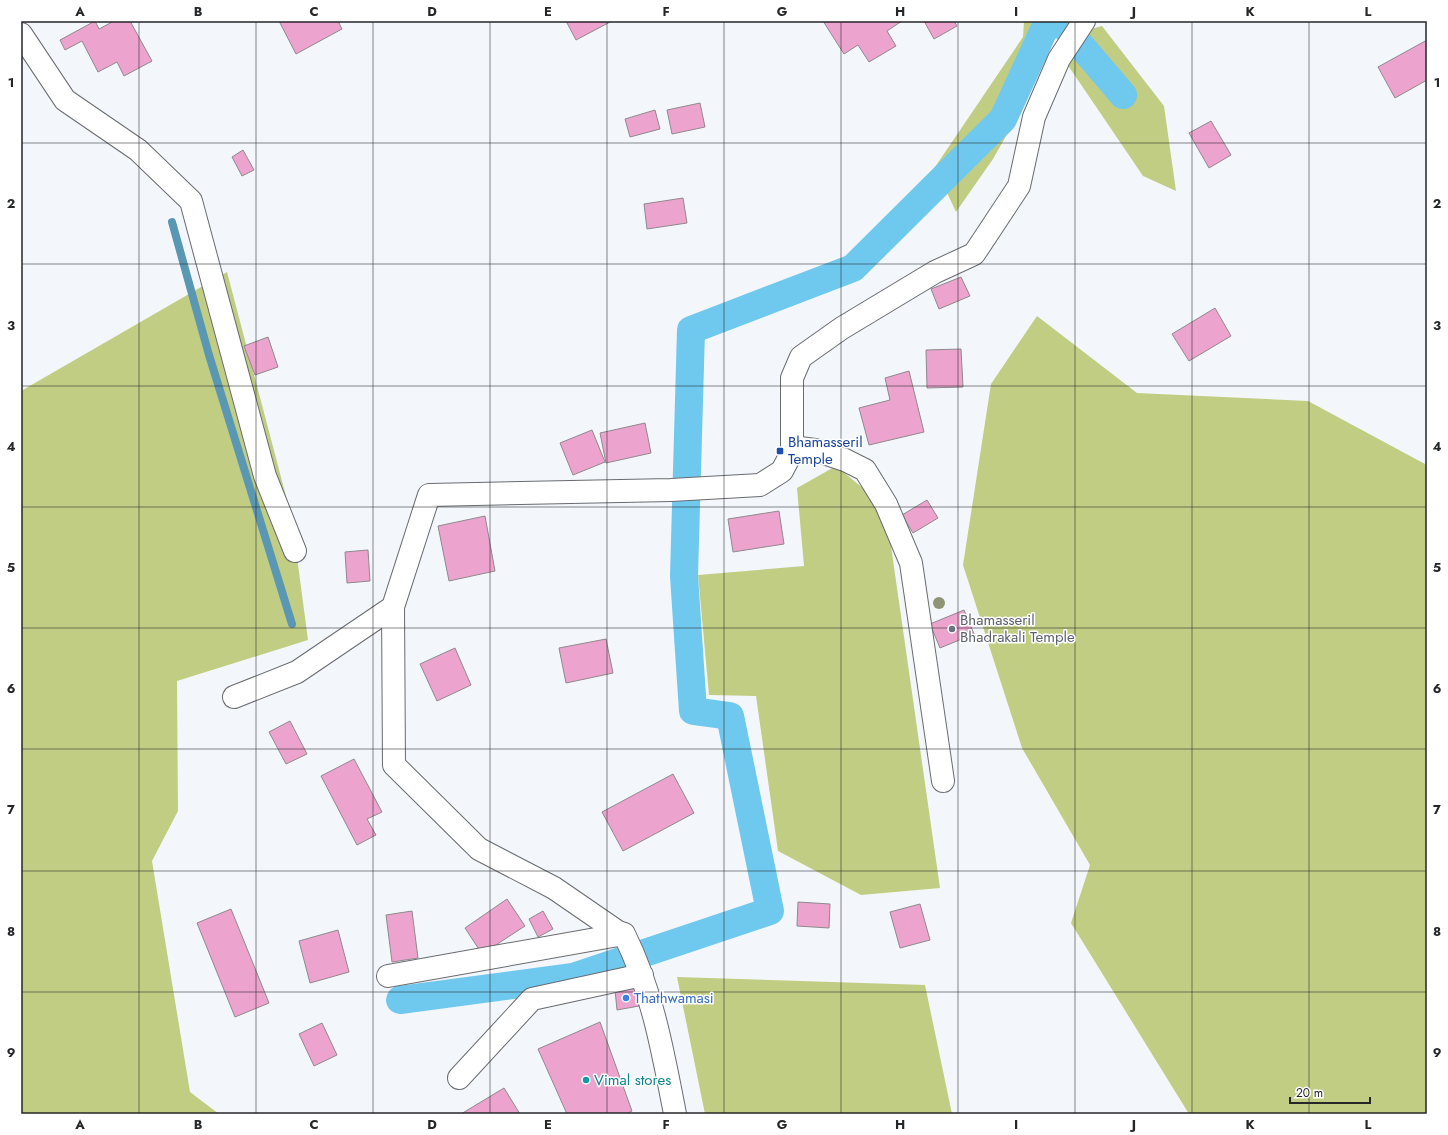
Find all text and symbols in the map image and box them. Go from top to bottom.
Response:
text: A [74,2,85,21]
text: B [194,2,203,21]
text: C [309,2,319,21]
text: D [427,2,437,21]
text: E [544,2,552,21]
text: F [662,2,670,21]
text: G [777,2,788,21]
text: H [895,2,905,21]
text: I [1014,2,1018,21]
text: J [1129,2,1136,21]
text: K [1245,2,1255,21]
text: L [1365,2,1372,21]
text: 1 [8,73,14,92]
text: 1 [1434,73,1440,92]
text: 2 [7,194,15,213]
text: 2 [1433,194,1441,213]
text: 3 [7,316,15,335]
text: 3 [1433,316,1441,335]
place label: Bhamasseril Temple [788,431,863,470]
text: 4 [6,437,16,456]
text: 4 [1432,437,1442,456]
marker: Bhamasseril Temple [775,446,785,456]
text: 5 [7,558,15,577]
text: 5 [1433,558,1441,577]
place label: Bhamasseril Bhadrakali Temple [960,609,1075,648]
marker: Bhamasseril Bhadrakali Temple [947,624,957,634]
text: 6 [7,679,16,698]
text: 6 [1433,679,1442,698]
text: 7 [7,800,15,819]
text: 7 [1433,800,1441,819]
text: 8 [7,922,15,941]
text: 8 [1433,922,1441,941]
place label: Thathwamasi [634,987,714,1009]
marker: Thathwamasi [621,993,631,1003]
text: 9 [7,1043,16,1062]
text: 9 [1433,1043,1442,1062]
place label: Vimal stores [594,1069,671,1091]
marker: Vimal stores [581,1075,591,1085]
scale bar [1290,1079,1370,1105]
text: 20 m [1296,1084,1323,1102]
text: A [74,1115,85,1134]
text: B [194,1115,203,1134]
text: C [309,1115,319,1134]
text: D [427,1115,437,1134]
text: E [544,1115,552,1134]
text: F [662,1115,670,1134]
text: G [777,1115,788,1134]
text: H [895,1115,905,1134]
text: I [1014,1115,1018,1134]
text: J [1129,1115,1136,1134]
text: K [1245,1115,1255,1134]
text: L [1365,1115,1372,1134]

